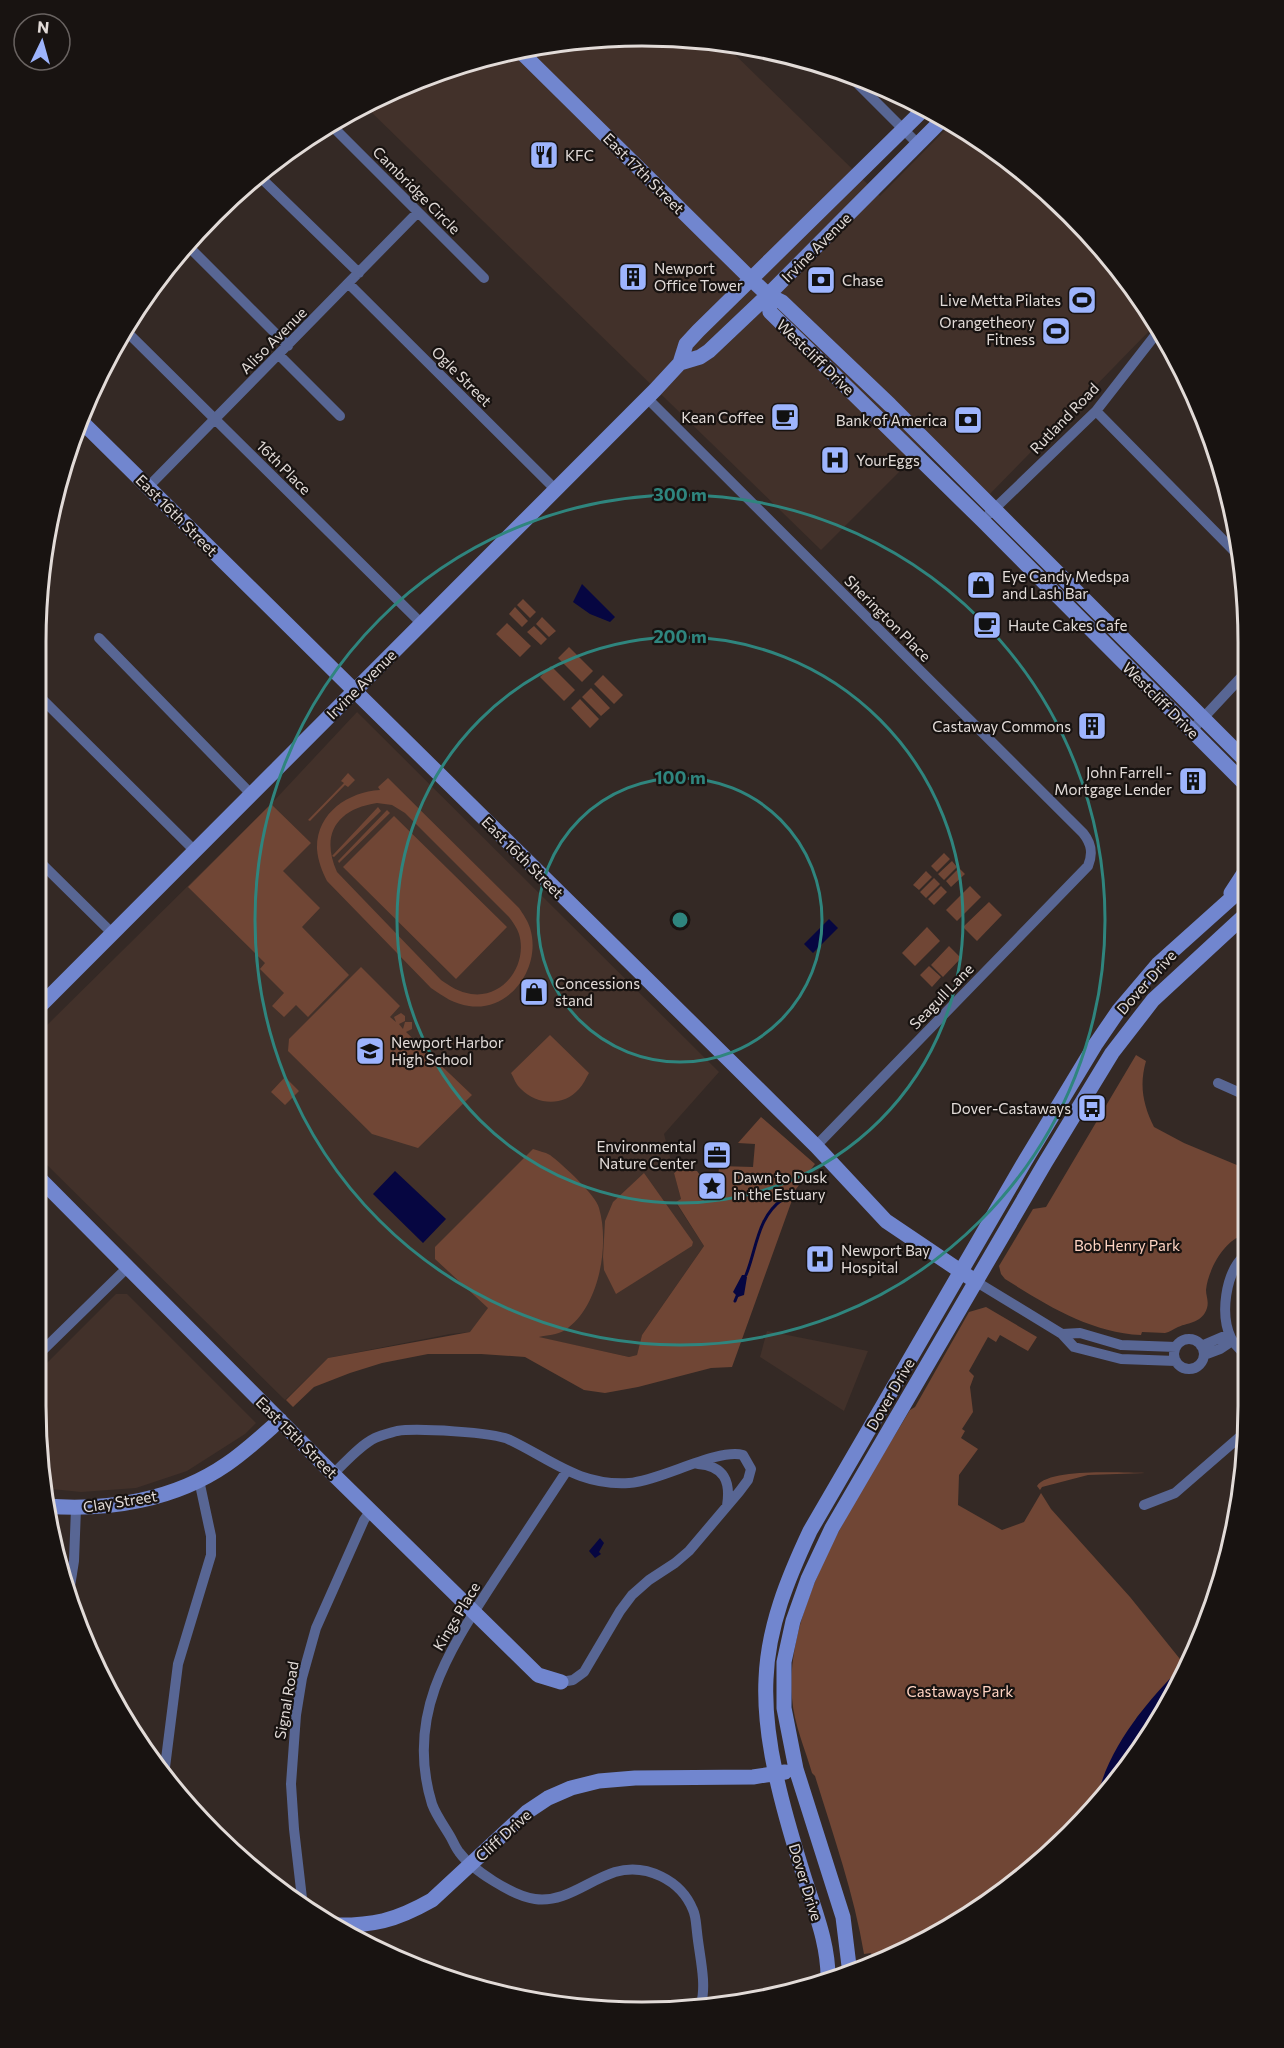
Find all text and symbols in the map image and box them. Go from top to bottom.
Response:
north arrow [12,12,72,72]
text: N [37,17,50,37]
street label: East 17th Street [600,129,688,217]
restaurant icon: KFC [528,139,560,171]
street label: Cambridge Circle [369,142,465,238]
place label: KFC [565,146,594,164]
street label: Irvine Avenue [777,208,855,286]
place label: Newport Office Tower [654,259,743,294]
building icon: Newport Office Tower [617,261,649,293]
bank icon: Chase [805,264,837,296]
place label: Chase [842,271,884,289]
sports icon: Live Metta Pilates [1066,284,1098,316]
place label: Live Metta Pilates [940,291,1061,309]
street label: Aliso Avenue [236,303,310,377]
place label: Orangetheory Fitness [939,313,1035,348]
sports icon: Orangetheory Fitness [1040,315,1072,347]
street label: Westcliff Drive [774,316,859,399]
street label: Ogle Street [428,342,496,410]
street label: Rutland Road [1026,379,1102,457]
cafe icon: Kean Coffee [769,401,801,433]
bank icon: Bank of America [952,404,984,436]
place label: Kean Coffee [681,408,764,426]
place label: Bank of America [836,411,947,429]
street label: 16th Place [253,436,315,498]
hospital icon: YourEggs [819,444,851,476]
place label: YourEggs [856,451,920,469]
street label: East 16th Street [132,470,222,560]
text: 300 m [653,483,707,505]
place label: Eye Candy Medspa and Lash Bar [1002,567,1129,602]
shop icon: Eye Candy Medspa and Lash Bar [965,569,997,601]
street label: Sherington Place [841,571,935,665]
cafe icon: Haute Cakes Cafe [971,609,1003,641]
place label: Haute Cakes Cafe [1008,616,1127,634]
text: 200 m [653,625,707,647]
street label: Irvine Avenue [322,645,400,723]
street label: Westcliff Drive [1119,658,1203,742]
building icon: Castaway Commons [1076,710,1108,742]
place label: Castaway Commons [932,717,1071,735]
place label: John Farrell - Mortgage Lender [1054,763,1172,798]
building icon: John Farrell - Mortgage Lender [1177,765,1209,797]
text: 100 m [654,766,706,788]
street label: East 16th Street [478,812,568,902]
centre of rings [670,910,690,930]
street label: Dover Drive [1112,946,1180,1018]
street label: Seagull Lane [905,959,977,1033]
place label: Concessions stand [555,974,640,1009]
shop icon: Concessions stand [518,976,550,1008]
place label: Newport Harbor High School [391,1033,504,1068]
school or university icon: Newport Harbor High School [354,1035,386,1067]
bus stop icon: Dover-Castaways [1076,1092,1108,1124]
place label: Dover-Castaways [951,1099,1071,1117]
place label: Environmental Nature Center [596,1137,696,1172]
office icon: Environmental Nature Center [701,1139,733,1171]
place label: Dawn to Dusk in the Estuary [733,1168,827,1203]
place icon: Dawn to Dusk in the Estuary [696,1170,728,1202]
park label: Bob Henry Park [1074,1236,1180,1254]
place label: Newport Bay Hospital [841,1241,930,1276]
hospital icon: Newport Bay Hospital [804,1243,836,1275]
street label: Dover Drive [862,1355,918,1433]
street label: East 15th Street [253,1393,341,1481]
street label: Clay Street [82,1486,158,1516]
street label: Kings Place [429,1578,484,1654]
street label: Signal Road [270,1660,302,1740]
park label: Castaways Park [906,1682,1014,1700]
street label: Cliff Drive [472,1805,535,1865]
street label: Dover Drive [786,1841,826,1923]

